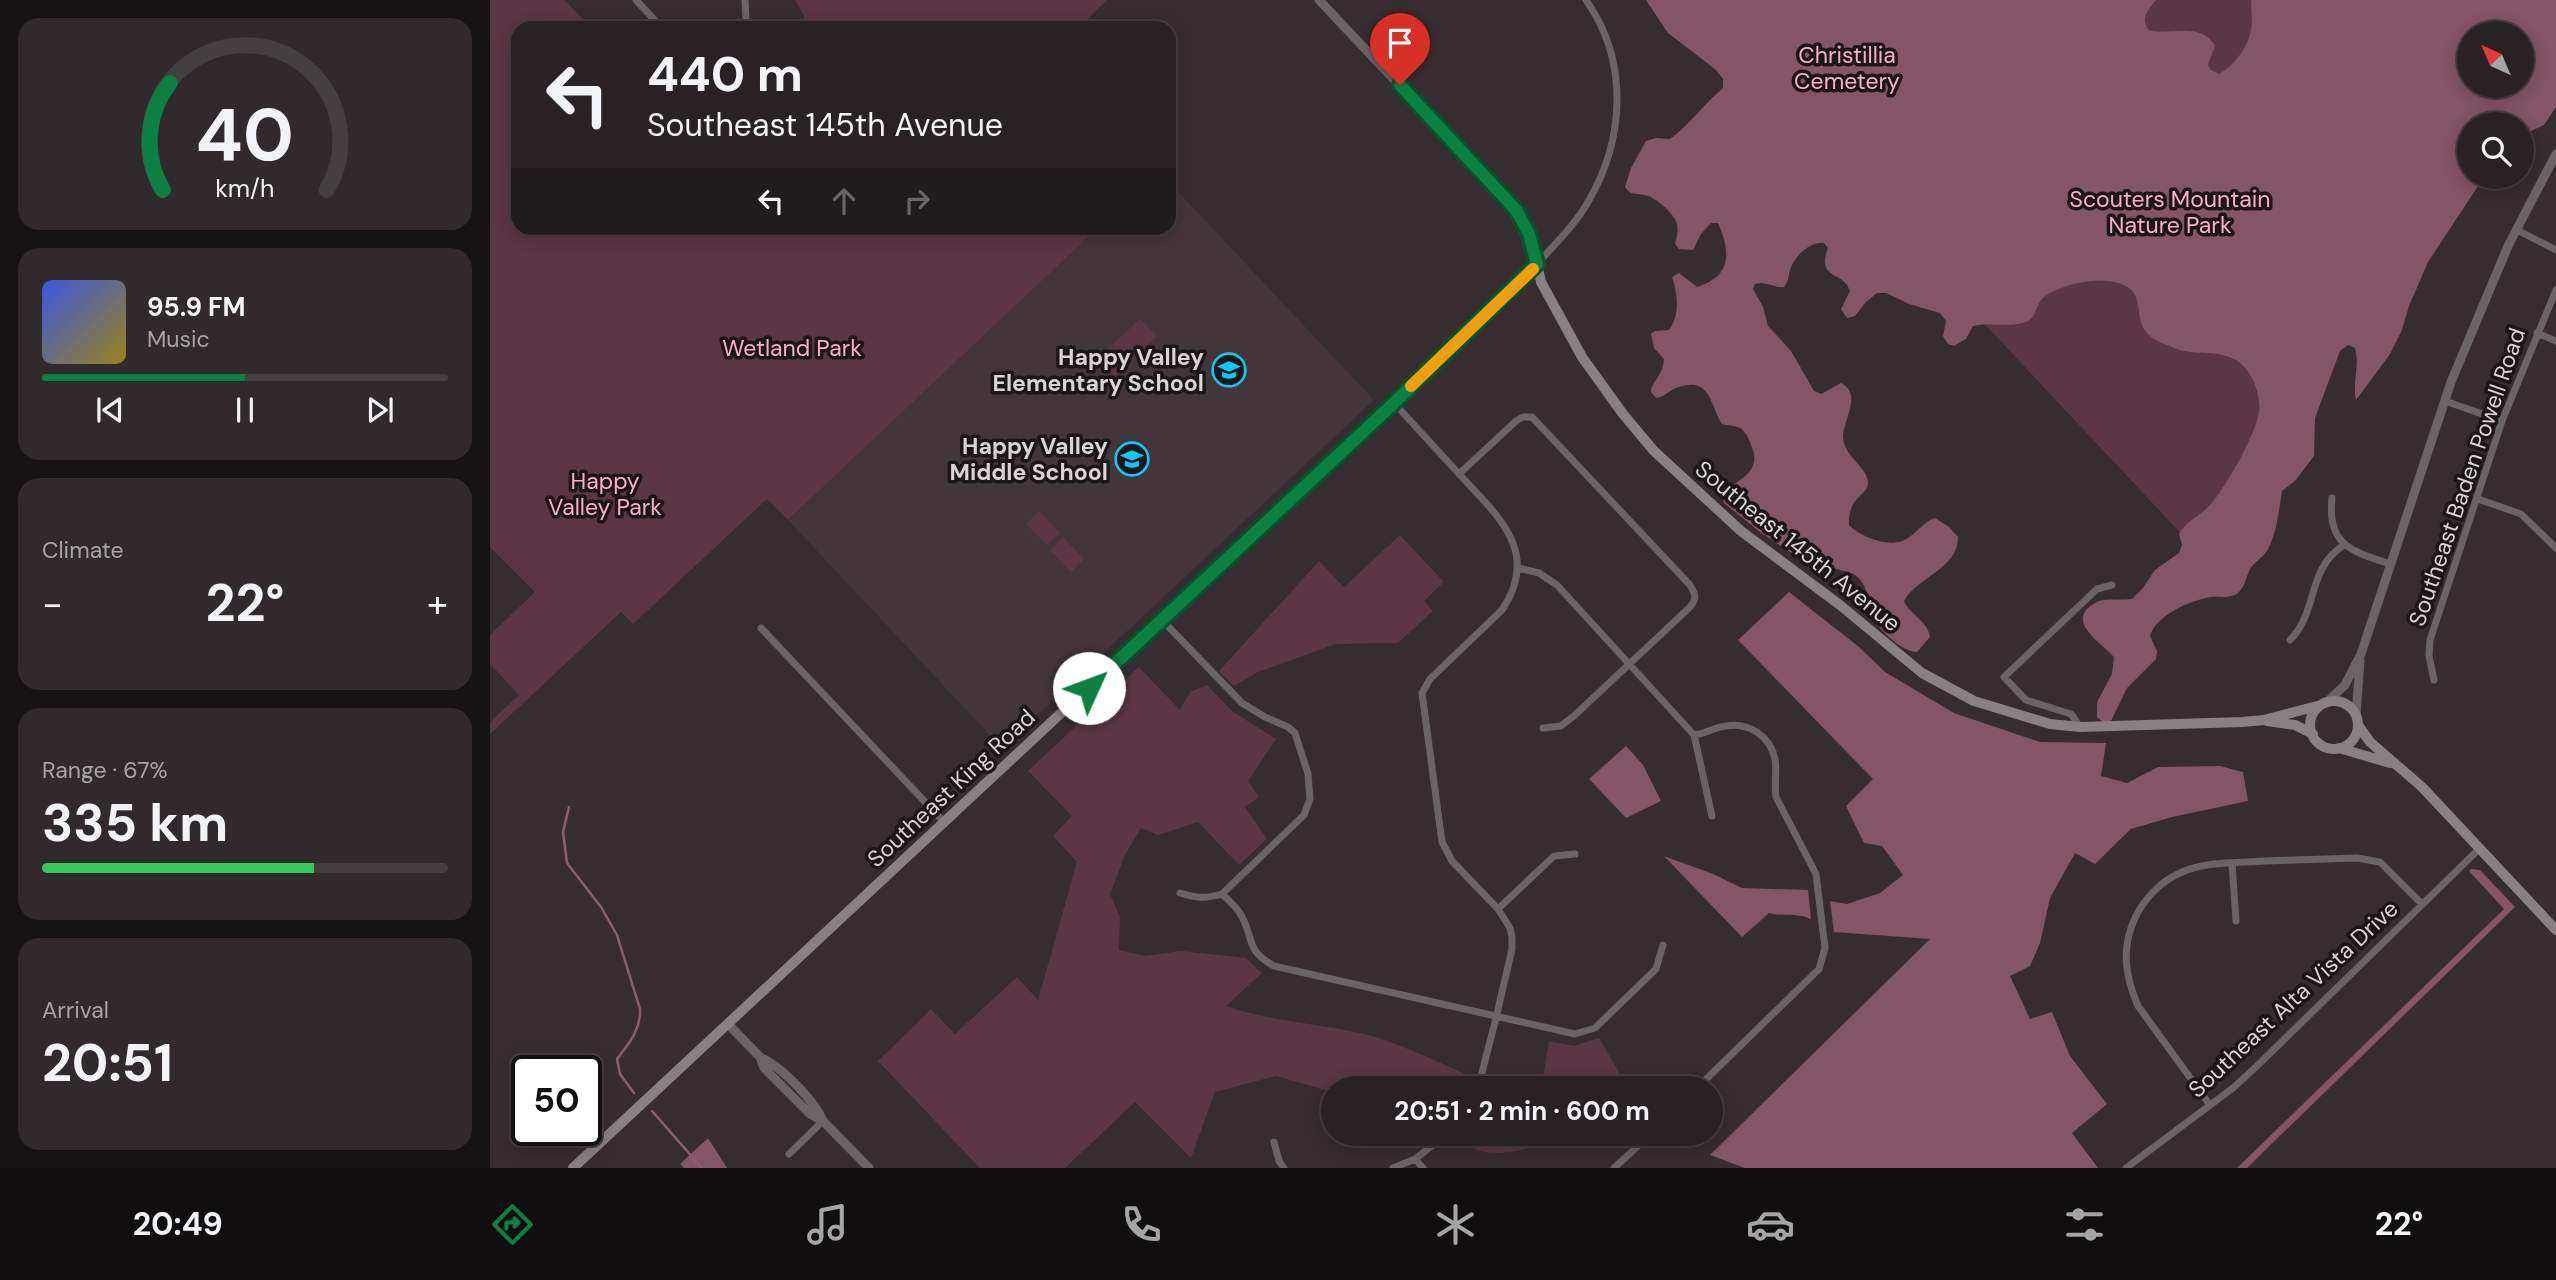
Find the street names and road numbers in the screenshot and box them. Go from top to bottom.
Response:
street label: Southeast Baden Powell Road [2402,324,2532,630]
street label: Southeast 145th Avenue [1689,454,1907,638]
street label: Southeast King Road [861,702,1041,874]
street label: Southeast Alta Vista Drive [2182,894,2404,1104]

